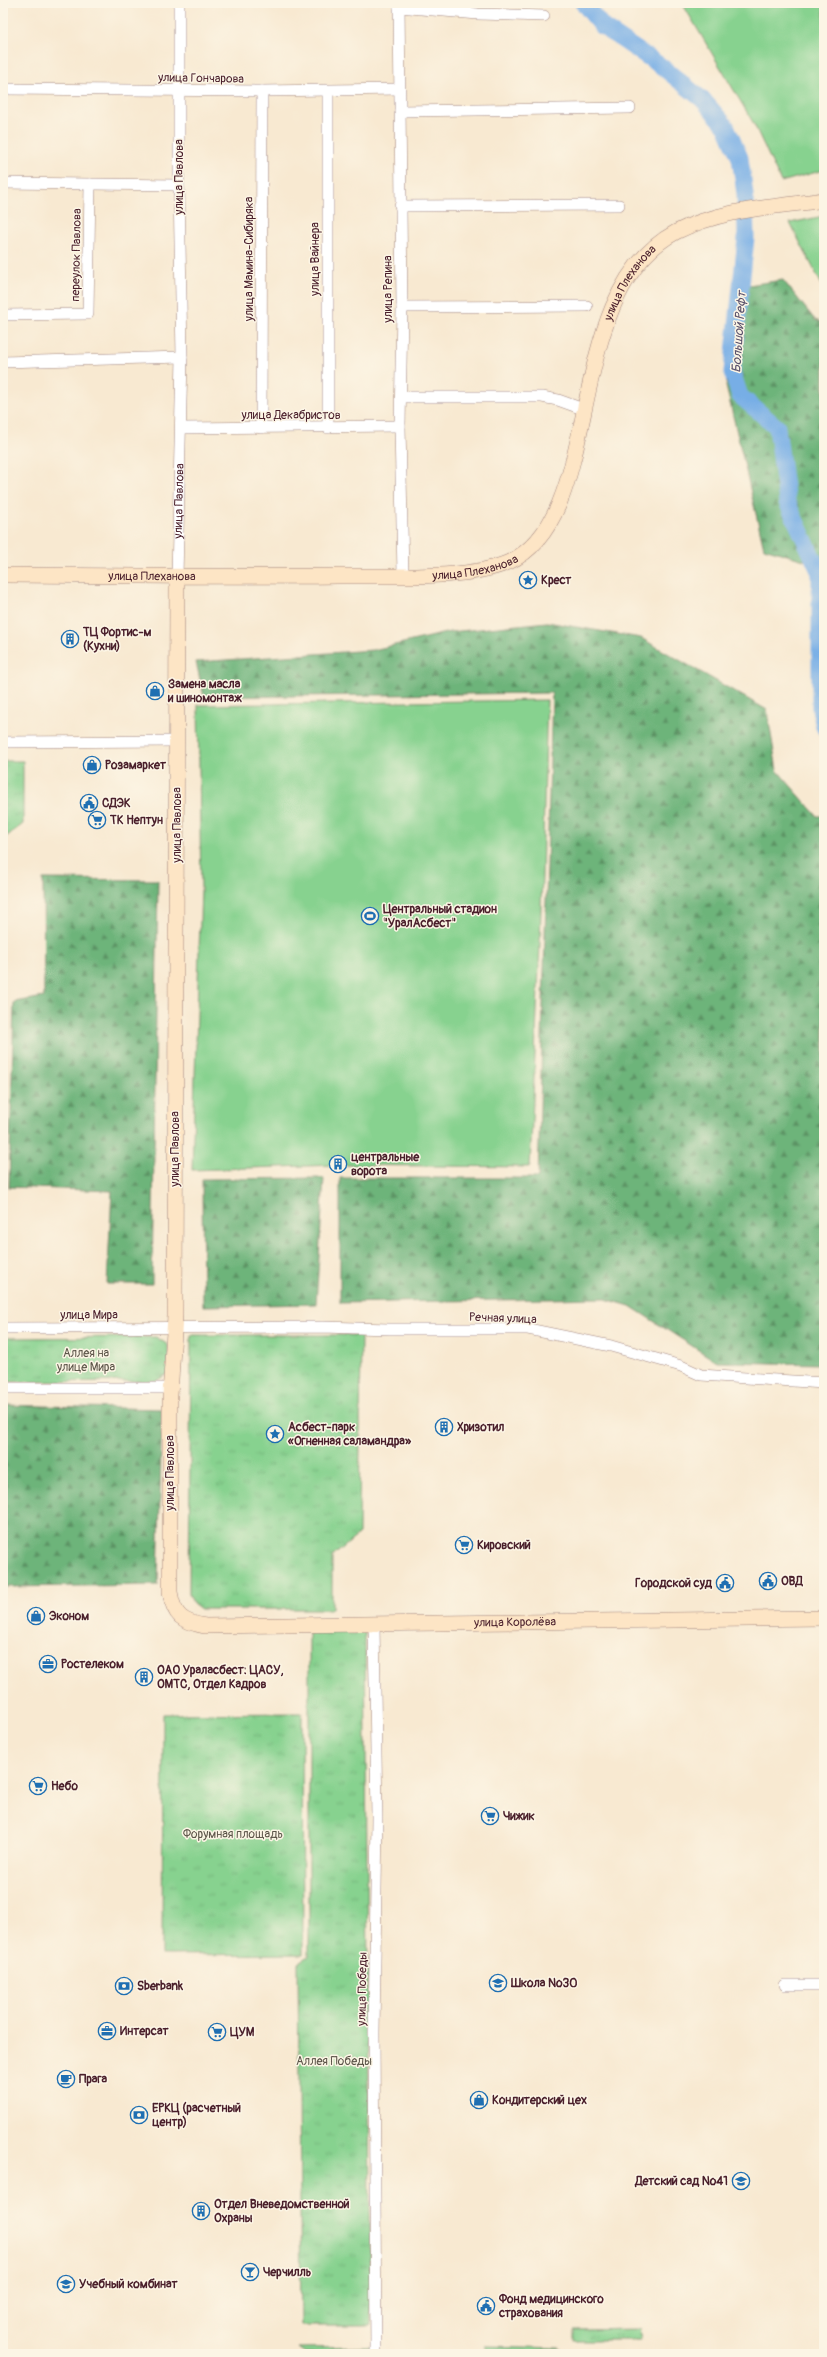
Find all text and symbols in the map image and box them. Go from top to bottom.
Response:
street label: улица Гончарова [157,70,244,87]
street label: улица Павлова [172,139,187,216]
street label: улица Мамина-Сибиряка [242,196,257,322]
street label: переулок Павлова [68,208,85,302]
street label: улица Вайнера [308,222,323,297]
street label: улица Плеханова [601,242,660,324]
street label: улица Репина [381,255,396,324]
water label: Большой Рефт [728,288,750,373]
street label: улица Декабристов [240,408,341,423]
street label: улица Павлова [171,463,188,540]
street label: улица Плеханова [431,551,521,584]
street label: улица Плеханова [107,569,196,584]
place icon: Крест [518,570,538,590]
place label: Крест [541,573,572,588]
place label: ТЦ Фортис-м (Кухни) [82,625,151,654]
building icon: ТЦ Фортис-м (Кухни) [60,629,80,649]
place label: Замена масла и шиномонтаж [167,677,242,706]
shop icon: Замена масла и шиномонтаж [145,681,165,701]
shop icon: Розамаркет [82,755,102,775]
place label: Розамаркет [105,758,167,773]
street label: улица Павлова [170,787,185,864]
public building icon: СДЭК [79,793,99,813]
place label: СДЭК [102,796,131,811]
supermarket icon: ТК Нептун [87,810,107,830]
place label: ТК Нептун [109,813,163,828]
place label: Центральный стадион "УралАсбест" [383,902,497,931]
sports icon: Центральный стадион "УралАсбест" [360,906,380,926]
street label: улица Павлова [168,1111,183,1188]
place label: центральные ворота [351,1150,420,1179]
building icon: центральные ворота [328,1154,348,1174]
street label: улица Мира [59,1308,118,1323]
street label: Речная улица [469,1310,537,1327]
park label: Аллея на улице Мира [56,1346,115,1375]
building icon: Хризотил [434,1417,454,1437]
place label: Асбест-парк «Огненная саламандра» [287,1420,412,1449]
place label: Хризотил [457,1420,504,1435]
place icon: Асбест-парк «Огненная саламандра» [265,1424,285,1444]
street label: улица Павлова [163,1435,178,1512]
supermarket icon: Кировский [454,1535,474,1555]
place label: Кировский [477,1538,531,1553]
public building icon: ОВД [758,1571,778,1591]
public building icon: Городской суд [715,1573,735,1593]
place label: ОВД [781,1574,803,1589]
place label: Городской суд [635,1576,713,1591]
shop icon: Эконом [26,1606,46,1626]
place label: Эконом [49,1609,89,1624]
street label: улица Королёва [473,1614,557,1631]
office icon: Ростелеком [38,1654,58,1674]
place label: Ростелеком [61,1657,124,1672]
place label: ОАО Ураласбест: ЦАСУ, ОМТС, Отдел Кадров [157,1663,284,1692]
building icon: ОАО Ураласбест: ЦАСУ, ОМТС, Отдел Кадров [134,1667,154,1687]
supermarket icon: Небо [28,1776,48,1796]
place label: Небо [51,1779,78,1794]
supermarket icon: Чижик [480,1806,500,1826]
place label: Чижик [503,1809,536,1824]
park label: Форумная площадь [183,1827,283,1842]
street label: улица Победы [354,1952,371,2027]
school or university icon: Школа №30 [488,1973,508,1993]
bank icon: Sberbank [114,1976,134,1996]
place label: Школа №30 [510,1976,577,1991]
place label: Sberbank [137,1979,184,1994]
office icon: Интерсат [97,2021,117,2041]
supermarket icon: ЦУМ [207,2022,227,2042]
place label: Интерсат [120,2024,169,2039]
place label: ЦУМ [230,2025,255,2040]
park label: Аллея Победы [296,2054,372,2069]
cafe icon: Прага [56,2069,76,2089]
place label: Прага [79,2072,108,2087]
shop icon: Кондитерский цех [469,2090,489,2110]
place label: Кондитерский цех [492,2093,587,2108]
place label: ЕРКЦ (расчетный центр) [152,2101,241,2130]
bank icon: ЕРКЦ (расчетный центр) [129,2105,149,2125]
school or university icon: Детский сад №41 [731,2171,751,2191]
place label: Детский сад №41 [634,2174,728,2189]
place label: Отдел Вневедомственной Охраны [214,2197,350,2226]
building icon: Отдел Вневедомственной Охраны [191,2201,211,2221]
bar icon: Черчилль [240,2262,260,2282]
place label: Черчилль [263,2265,312,2280]
school or university icon: Учебный комбинат [56,2274,76,2294]
place label: Учебный комбинат [79,2277,178,2292]
place label: Фонд медицинского страхования [498,2292,604,2321]
public building icon: Фонд медицинского страхования [476,2296,496,2316]

